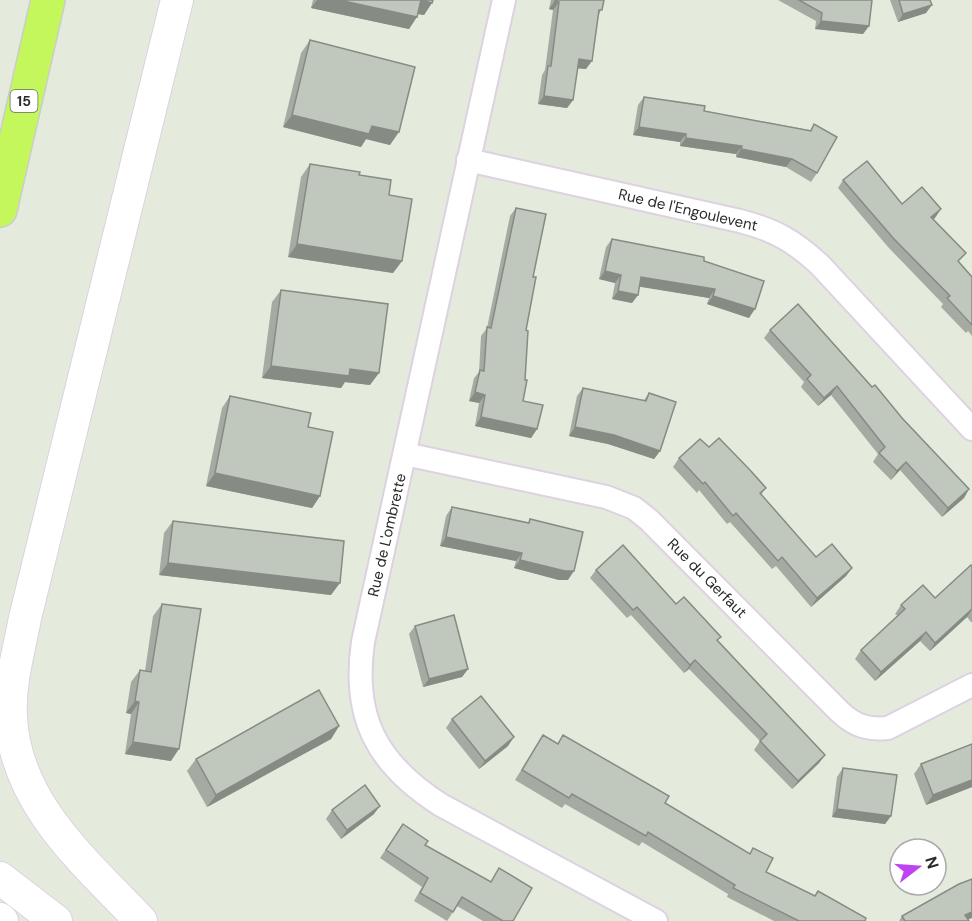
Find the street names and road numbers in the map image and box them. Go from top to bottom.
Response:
road number: 15 [10,90,38,112]
street label: Rue de l'Engoulevent [616,184,760,236]
street label: Rue de L'ombrette [363,471,411,599]
street label: Rue du Gerfaut [663,534,751,622]

